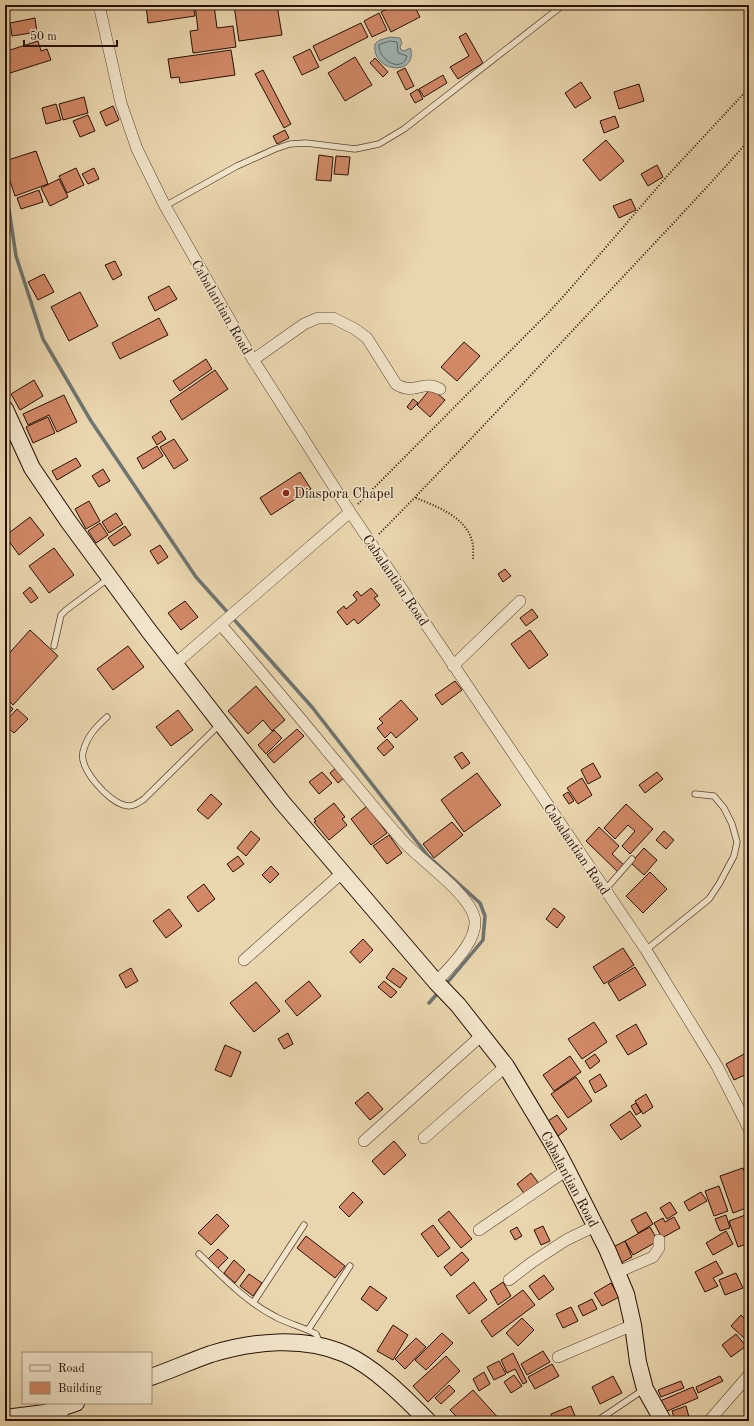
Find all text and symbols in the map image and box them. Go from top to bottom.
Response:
scale bar [24,22,117,48]
text: 50 m [30,30,57,43]
street label: Cabalantian Road [188,258,254,357]
place label: Diaspora Chapel [294,487,394,501]
marker: Diaspora Chapel [281,488,291,498]
street label: Cabalantian Road [359,532,431,629]
street label: Cabalantian Road [540,801,612,898]
street label: Cabalantian Road [538,1129,600,1230]
legend [22,1352,152,1404]
text: Road [58,1363,85,1375]
text: Building [58,1383,102,1395]

